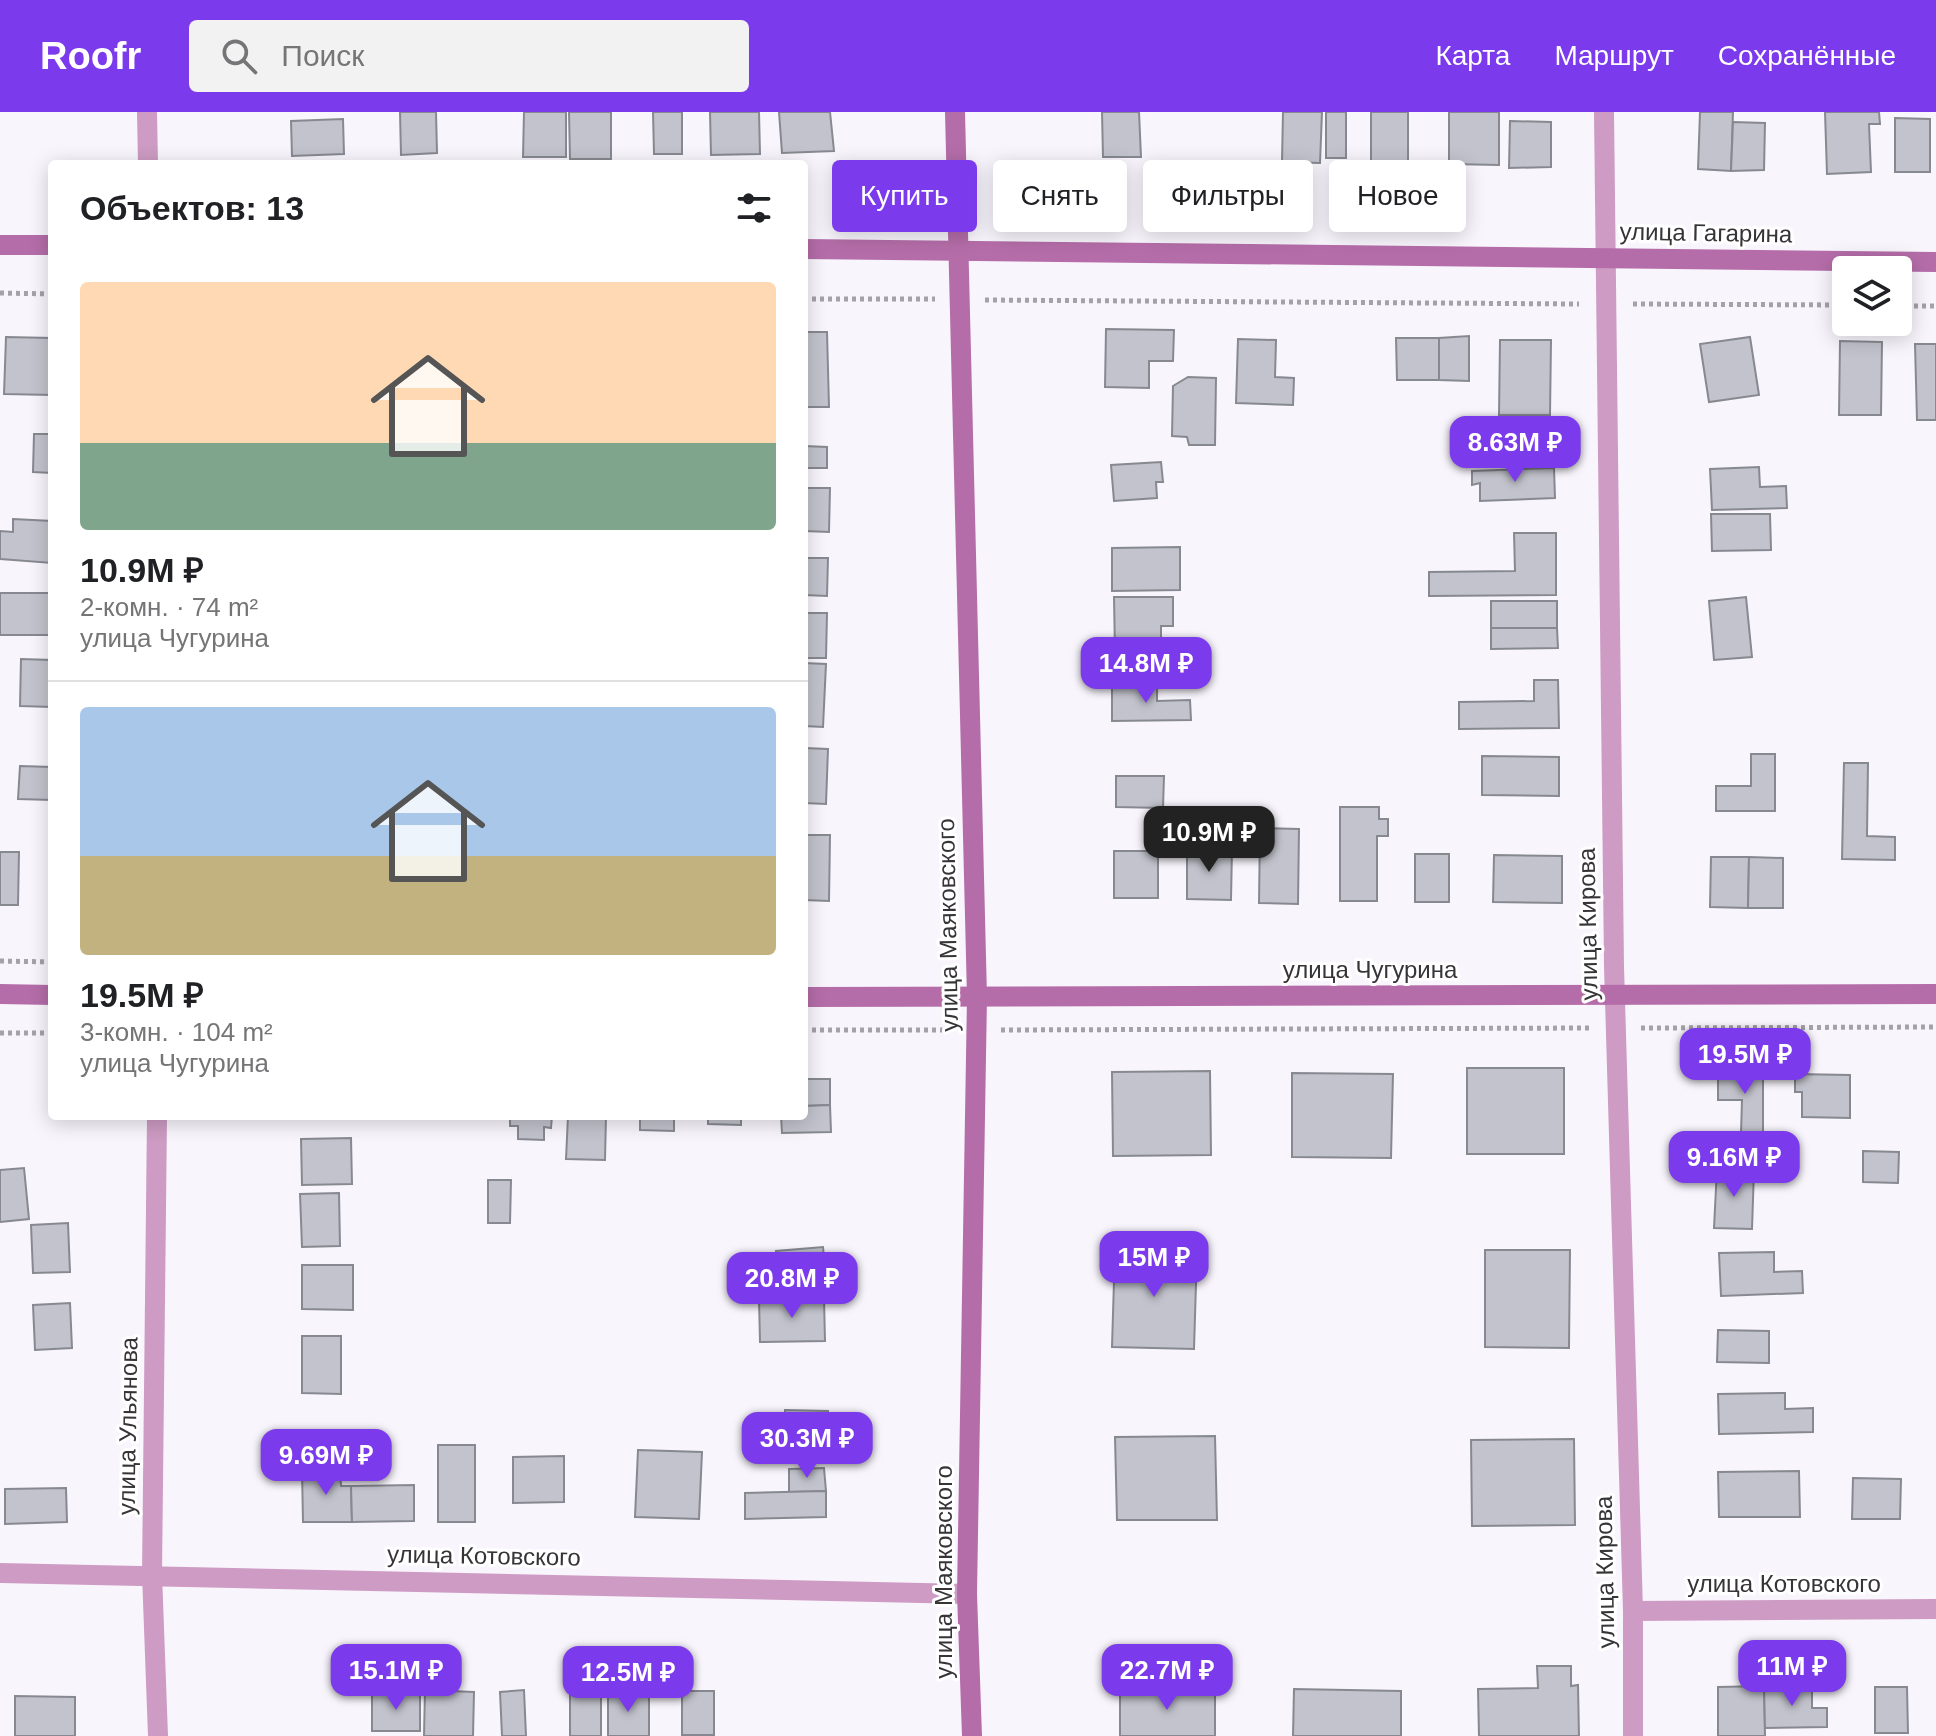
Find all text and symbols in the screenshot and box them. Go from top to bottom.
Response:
search box [189,20,749,92]
icon: search [217,34,261,78]
text: Roofr [40,35,141,77]
text: Поиск [281,39,364,72]
text: Карта [1435,40,1510,71]
text: Маршрут [1554,40,1674,71]
text: Сохранённые [1718,40,1896,71]
chip: Купить [832,160,977,232]
chip: Снять [993,160,1127,232]
chip: Фильтры [1143,160,1313,232]
chip: Новое [1329,160,1466,232]
icon: filters [732,186,776,230]
text: Объектов: 13 [80,189,304,227]
street label: улица Гагарина [1619,217,1793,248]
map controls [1832,256,1912,336]
button: layers [1832,256,1912,336]
icon: home [356,334,500,478]
pin: 8.63M ₽ [1441,416,1589,484]
text: 8.63M ₽ [1468,427,1562,457]
text: 10.9M ₽ [80,551,204,589]
text: 2-комн. · 74 m² [80,592,258,622]
text: улица Чугурина [80,623,269,653]
pin: 14.8M ₽ [1072,637,1220,705]
text: 14.8M ₽ [1099,648,1193,678]
icon: home [356,759,500,903]
pin: 10.9M ₽ [1135,806,1283,874]
text: 10.9M ₽ [1162,817,1256,847]
street label: улица Маяковского [932,818,963,1032]
street label: улица Кирова [1573,847,1602,1001]
street label: улица Чугурина [1283,956,1458,983]
text: 19.5M ₽ [80,976,204,1014]
text: 3-комн. · 104 m² [80,1017,273,1047]
pin: 19.5M ₽ [1671,1028,1819,1096]
text: 19.5M ₽ [1698,1039,1792,1069]
text: улица Чугурина [80,1048,269,1078]
pin: 9.16M ₽ [1660,1131,1808,1199]
text: 9.16M ₽ [1687,1142,1781,1172]
pin: 15M ₽ [1098,1231,1210,1299]
text: 15M ₽ [1118,1242,1190,1272]
pin: 20.8M ₽ [718,1252,866,1320]
text: 20.8M ₽ [745,1263,839,1293]
street label: улица Ульянова [112,1336,143,1515]
pin: 30.3M ₽ [733,1412,881,1480]
text: 30.3M ₽ [760,1423,854,1453]
pin: 9.69M ₽ [252,1429,400,1497]
text: 9.69M ₽ [279,1440,373,1470]
street label: улица Маяковского [930,1465,957,1679]
street label: улица Кирова [1590,1495,1619,1649]
street label: улица Котовского [387,1540,581,1571]
street label: улица Котовского [1687,1570,1881,1597]
pin: 11M ₽ [1736,1640,1848,1708]
pin: 15.1M ₽ [322,1644,470,1712]
pin: 22.7M ₽ [1093,1644,1241,1712]
pin: 12.5M ₽ [554,1646,702,1714]
text: 11M ₽ [1756,1651,1828,1681]
text: 15.1M ₽ [349,1655,443,1685]
text: 22.7M ₽ [1120,1655,1214,1685]
text: 12.5M ₽ [581,1657,675,1687]

